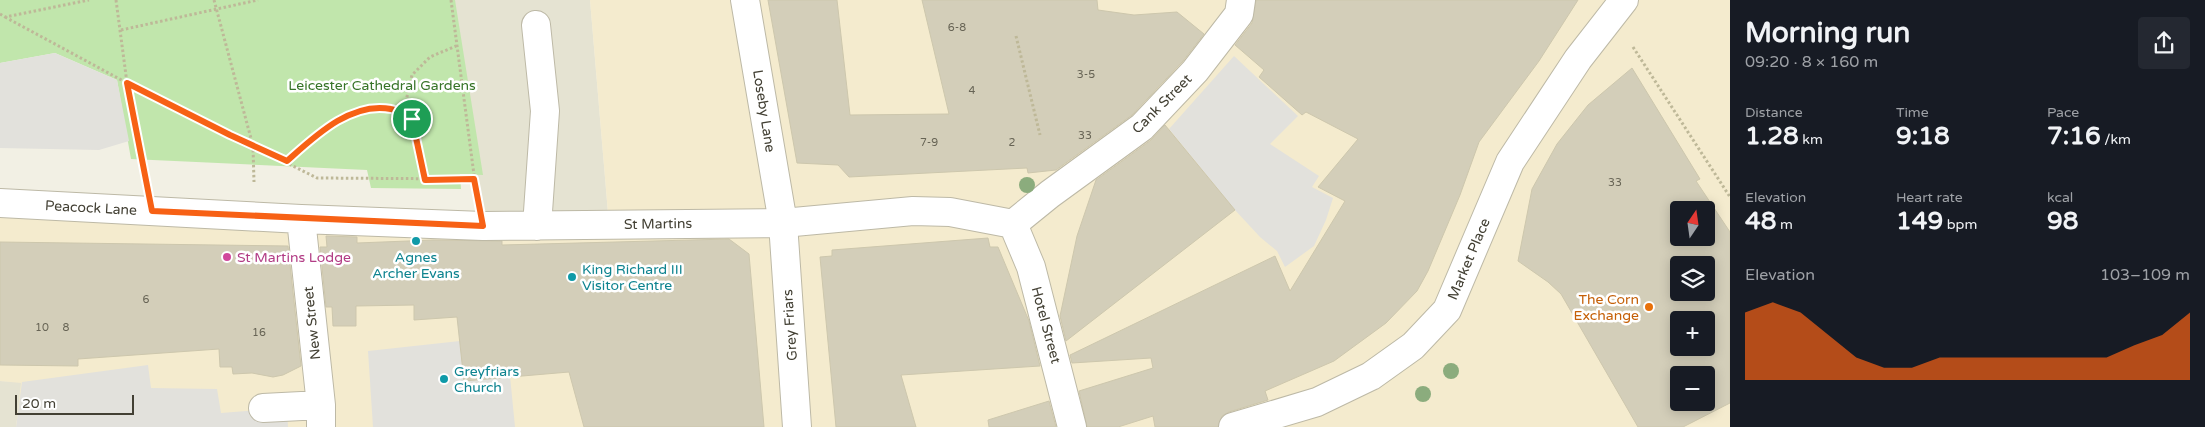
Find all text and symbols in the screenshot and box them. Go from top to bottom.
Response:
text: Morning run [1745,16,1910,50]
button: share [2138,17,2190,69]
house number: 6-8 [948,21,966,34]
text: 09:20 · 8 × 160 m [1745,52,1878,72]
street label: Loseby Lane [749,68,779,154]
house number: 3-5 [1077,68,1095,81]
street label: Cank Street [1129,70,1196,137]
park label: Leicester Cathedral Gardens [288,77,476,94]
house number: 4 [969,84,976,97]
pin [391,98,433,140]
text: Distance [1745,104,1803,121]
text: Time [1896,104,1929,121]
text: Pace [2047,104,2079,121]
icon: arrive [398,105,426,133]
text: 1.28 [1745,121,1799,151]
text: 9:18 [1896,121,1950,151]
text: 7:16 [2047,121,2101,151]
house number: 33 [1078,129,1092,142]
text: km [1799,131,1823,148]
text: /km [2101,131,2131,148]
house number: 7-9 [920,136,938,149]
house number: 2 [1009,136,1016,149]
house number: 33 [1608,176,1622,189]
text: Elevation [1745,189,1806,206]
text: Heart rate [1896,189,1963,206]
text: kcal [2047,189,2073,206]
street label: Peacock Lane [45,197,137,219]
north arrow [1670,201,1715,246]
map controls [1670,201,1715,411]
text: 48 [1745,206,1776,236]
text: 149 [1896,206,1943,236]
text: 98 [2047,206,2078,236]
street label: St Martins [624,215,692,233]
street label: Market Place [1444,215,1494,302]
text: m [1776,216,1793,233]
text: bpm [1943,216,1977,233]
marker: Agnes Archer Evans [410,235,422,247]
place label: St Martins Lodge [237,249,351,266]
place label: Agnes Archer Evans [372,249,460,282]
marker: St Martins Lodge [221,251,233,263]
button: layers [1670,256,1715,301]
place label: King Richard III Visitor Centre [582,261,683,294]
text: Elevation [1745,265,1815,285]
text: 103–109 m [2100,265,2190,285]
marker: King Richard III Visitor Centre [566,271,578,283]
street label: New Street [300,285,324,361]
street label: Hotel Street [1028,285,1065,366]
street label: Grey Friars [779,288,801,361]
place label: The Corn Exchange [1574,291,1639,324]
house number: 6 [143,293,150,306]
marker: The Corn Exchange [1643,301,1655,313]
button: + [1670,311,1715,356]
house number: 10 [35,321,49,334]
house number: 8 [63,321,70,334]
house number: 16 [252,326,266,339]
place label: Greyfriars Church [454,363,520,396]
button: − [1670,366,1715,411]
marker: Greyfriars Church [438,373,450,385]
scale bar [15,392,134,415]
text: 20 m [22,395,56,412]

